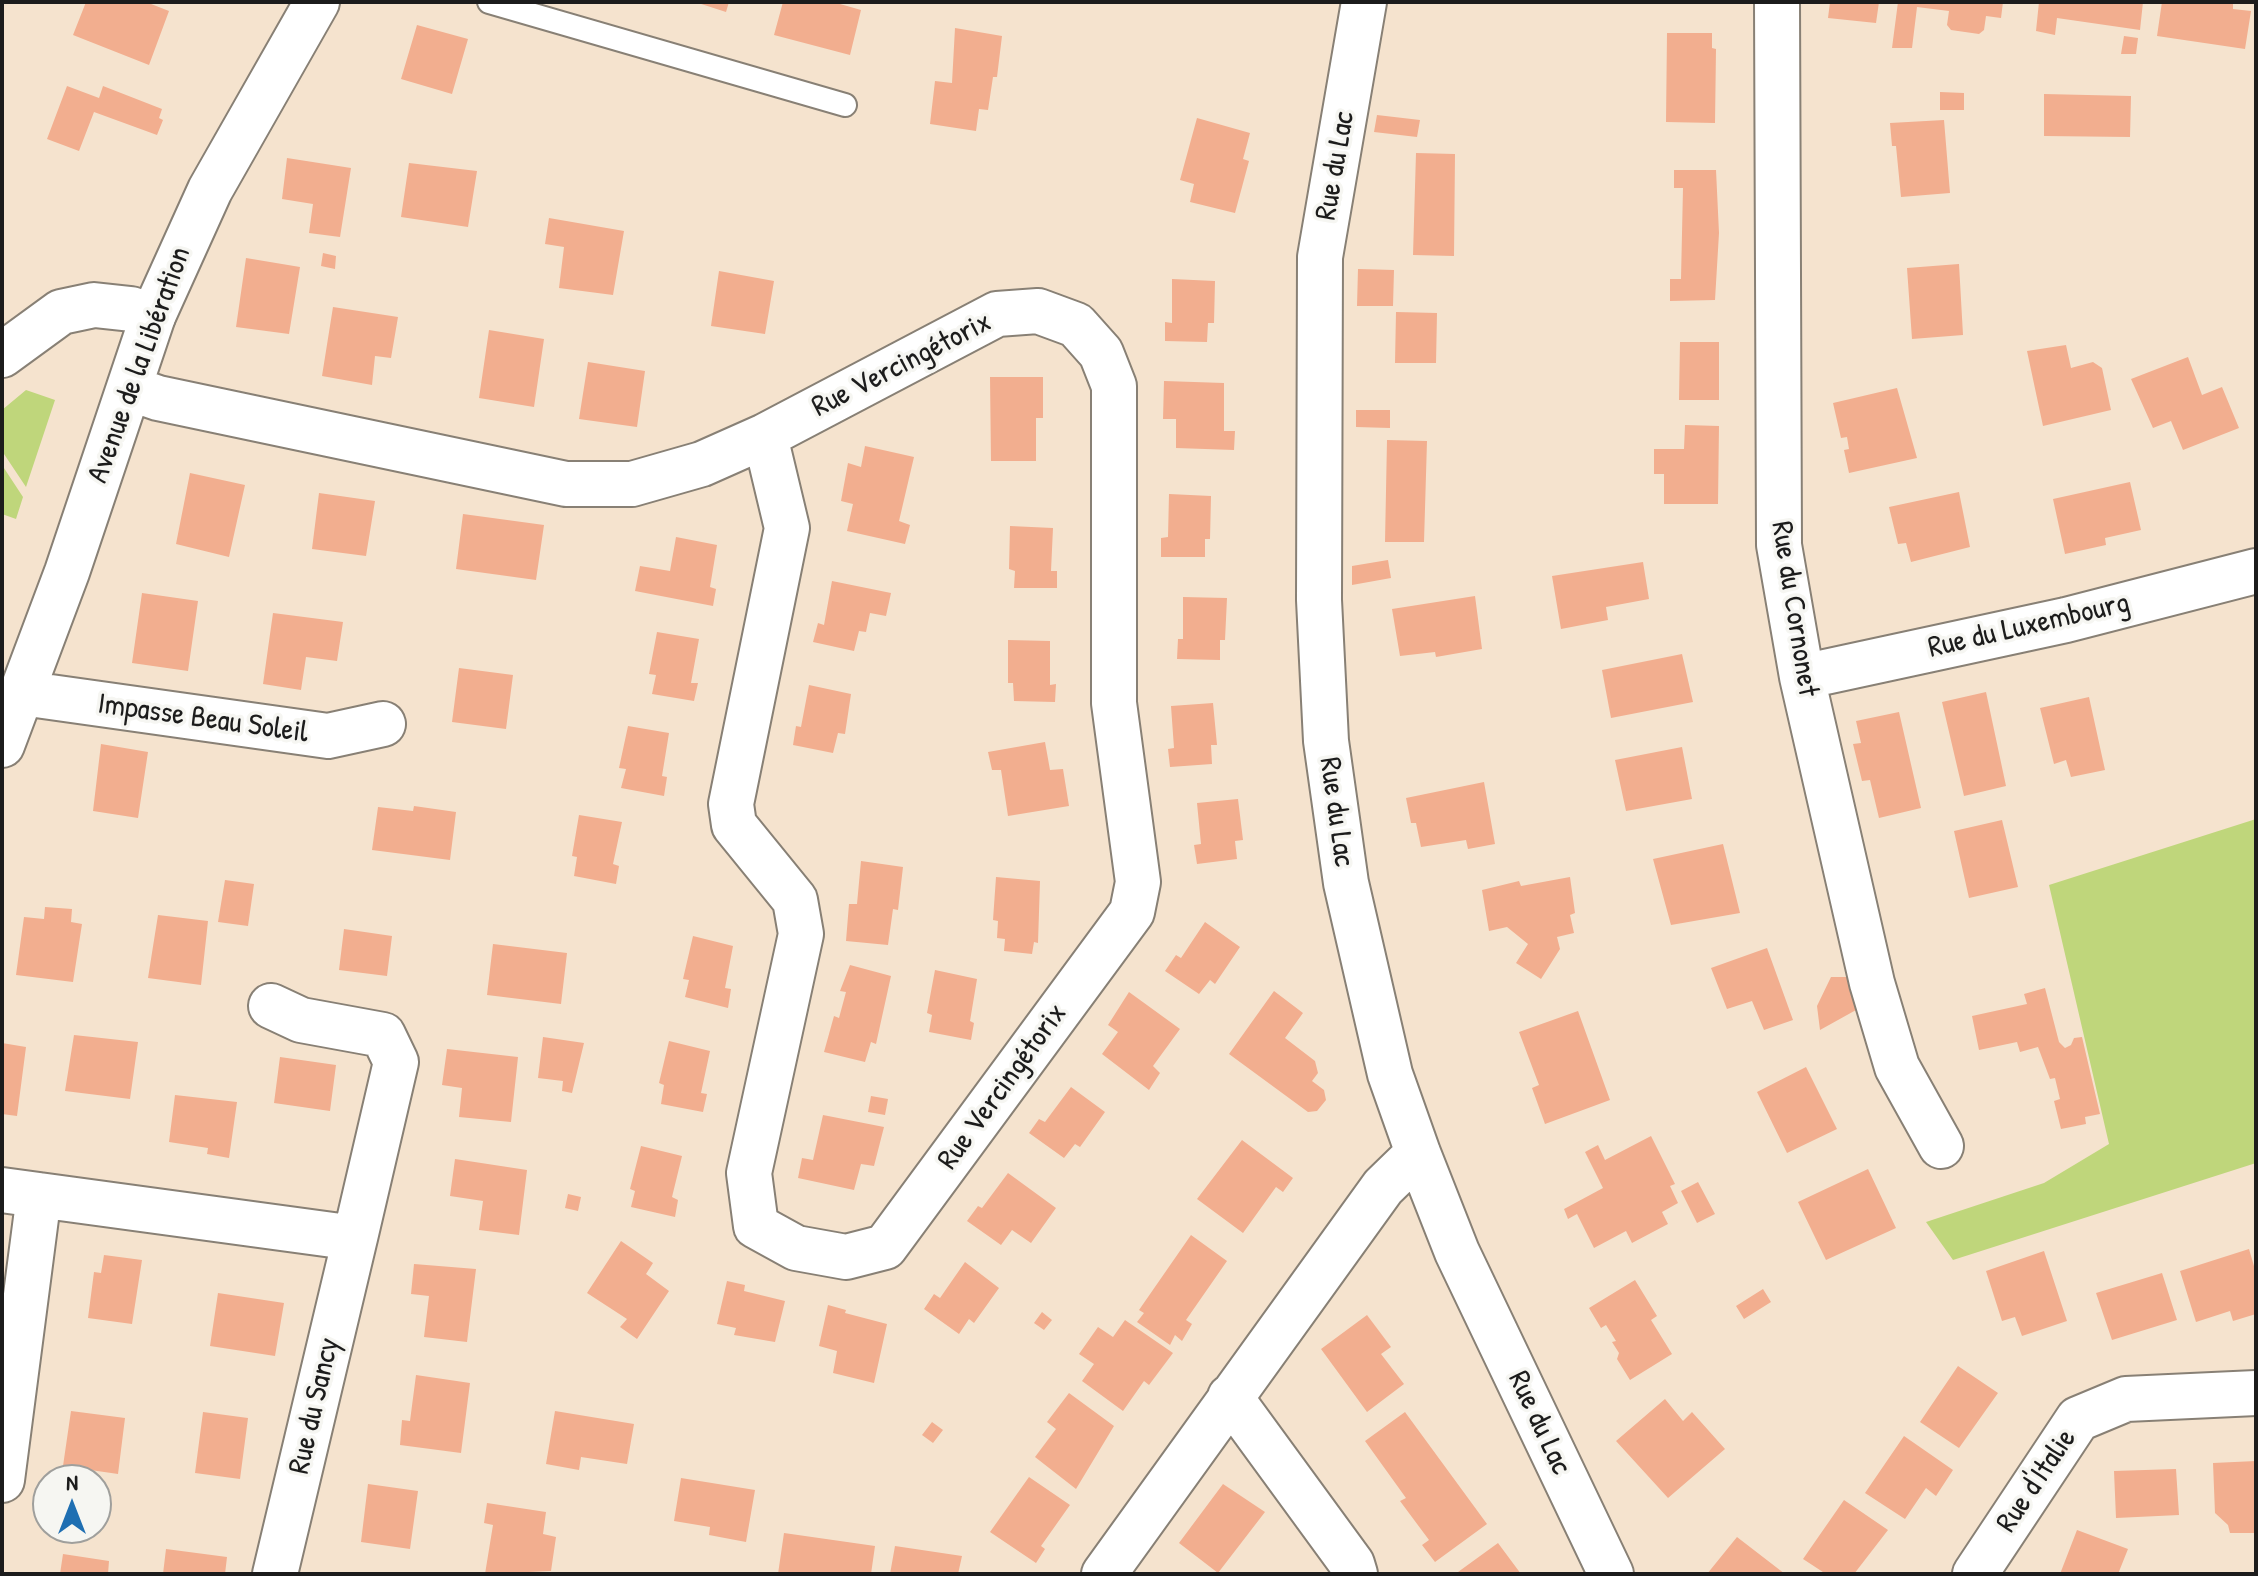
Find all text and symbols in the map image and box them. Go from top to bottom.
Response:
street label: Rue du Lac [1309,109,1363,223]
street label: Avenue de la Libération [81,242,199,488]
street label: Rue Vercingétorix [806,304,998,426]
street label: Rue du Cornonet [1762,519,1826,699]
street label: Rue du Luxembourg [1925,585,2133,667]
street label: Impasse Beau Soleil [95,686,311,752]
street label: Rue du Lac [1311,755,1361,869]
street label: Rue Vercingétorix [931,997,1075,1177]
street label: Rue du Sancy [282,1334,348,1478]
street label: Rue du Lac [1500,1366,1578,1480]
street label: Rue d'Italie [1989,1422,2085,1540]
north arrow [32,1464,112,1544]
text: N [66,1467,78,1497]

